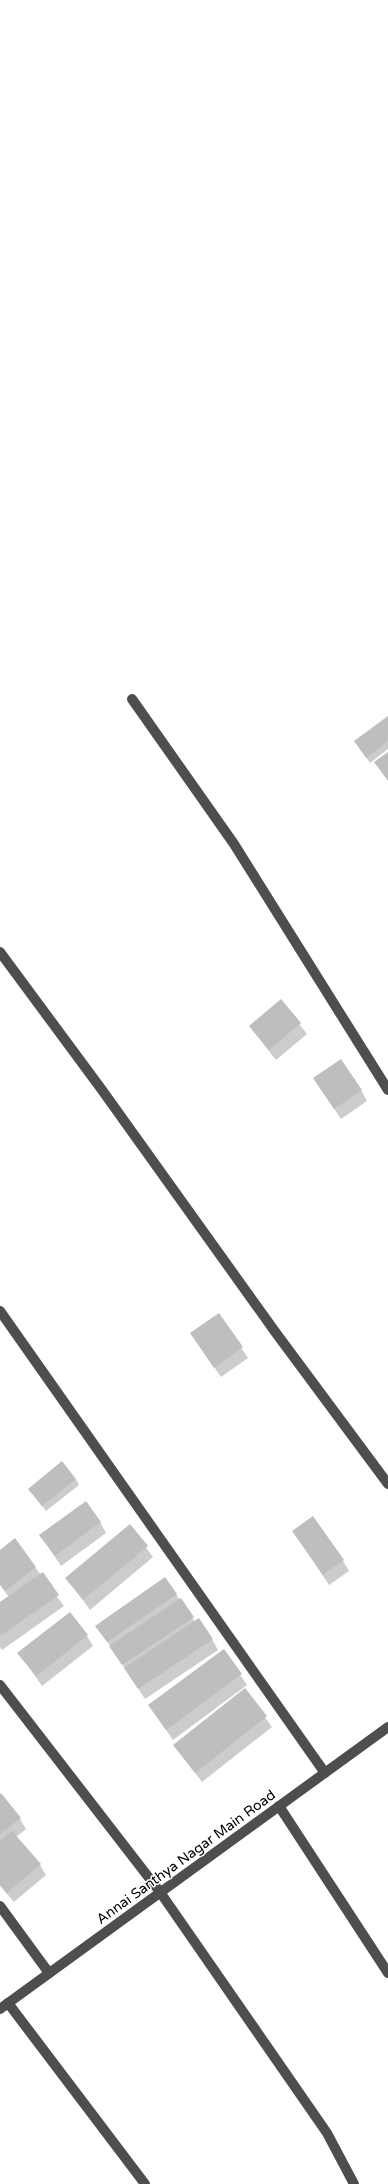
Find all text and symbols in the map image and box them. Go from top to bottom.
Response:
street label: Annai Santhya Nagar Main Road [93,1786,279,1928]

